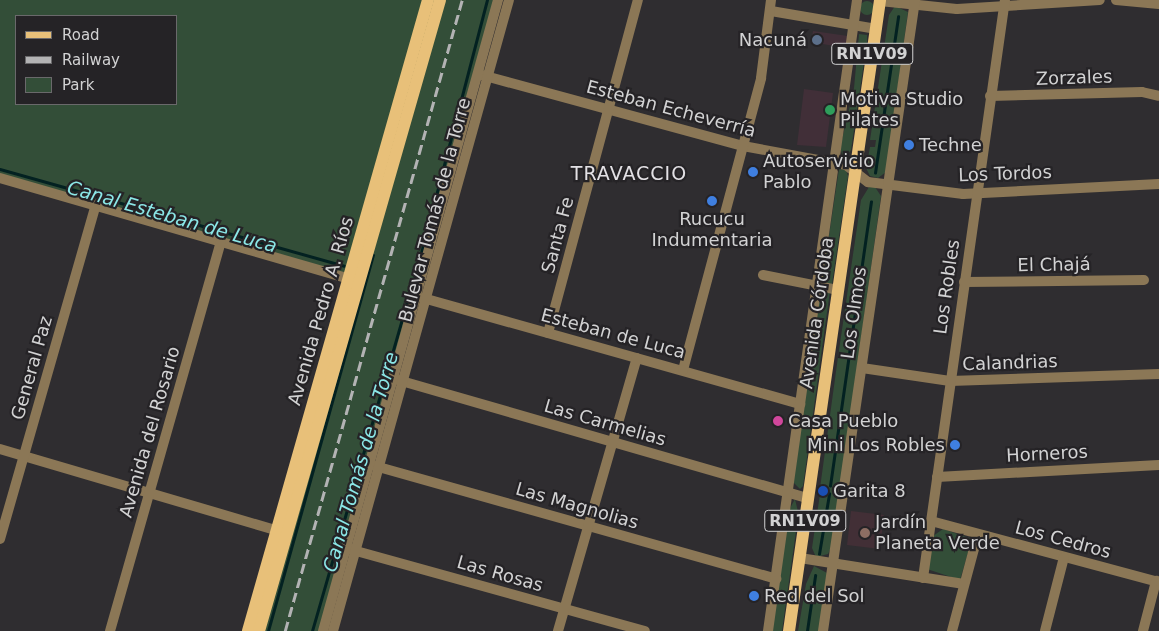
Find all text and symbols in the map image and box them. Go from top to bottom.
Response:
legend [15,15,178,105]
text: Road [62,26,100,44]
place label: Nacuná [739,29,807,51]
marker: Nacuná [811,34,823,46]
road number: RN1V09 [831,41,913,68]
text: Railway [62,51,120,69]
street label: Zorzales [1035,66,1113,90]
text: Park [62,76,94,94]
street label: Esteban Echeverría [584,76,758,142]
place label: Motiva Studio Pilates [840,89,963,132]
street label: Bulevar Tomás de la Torre [395,95,475,325]
marker: Motiva Studio Pilates [824,104,836,116]
place label: Techne [919,134,982,156]
marker: Techne [903,139,915,151]
place label: Autoservicio Pablo [763,151,874,193]
street label: Los Tordos [958,162,1052,186]
district label: TRAVACCIO [570,163,688,185]
marker: Autoservicio Pablo [747,166,759,178]
water label: Canal Esteban de Luca [64,176,280,258]
street label: Santa Fe [537,194,579,276]
marker: Rucucu Indumentaria [706,195,718,207]
place label: Rucucu Indumentaria [651,209,773,252]
street label: Avenida Pedro A. Ríos [284,214,358,408]
street label: Avenida Córdoba [796,236,838,390]
street label: Los Robles [930,238,964,336]
street label: El Chajá [1017,254,1091,276]
street label: Los Olmos [837,265,871,361]
street label: Esteban de Luca [538,304,688,364]
street label: General Paz [7,314,57,422]
street label: Avenida del Rosario [115,344,185,520]
water label: Canal Tomás de la Torre [319,349,403,575]
street label: Calandrias [962,351,1058,375]
street label: Las Carmelias [542,395,668,451]
place label: Casa Pueblo [788,410,898,432]
marker: Casa Pueblo [772,415,784,427]
place label: Mini Los Robles [807,434,945,456]
marker: Mini Los Robles [949,439,961,451]
street label: Horneros [1006,441,1088,467]
street label: Las Magnolias [513,478,641,534]
place label: Garita 8 [833,480,906,502]
marker: Garita 8 [817,485,829,497]
road number: RN1V09 [764,508,846,534]
place label: Jardín Planeta Verde [875,512,1000,554]
street label: Los Cedros [1013,517,1113,563]
marker: Jardín Planeta Verde [859,527,871,539]
street label: Las Rosas [454,551,546,597]
place label: Red del Sol [764,585,865,607]
marker: Red del Sol [748,590,760,602]

